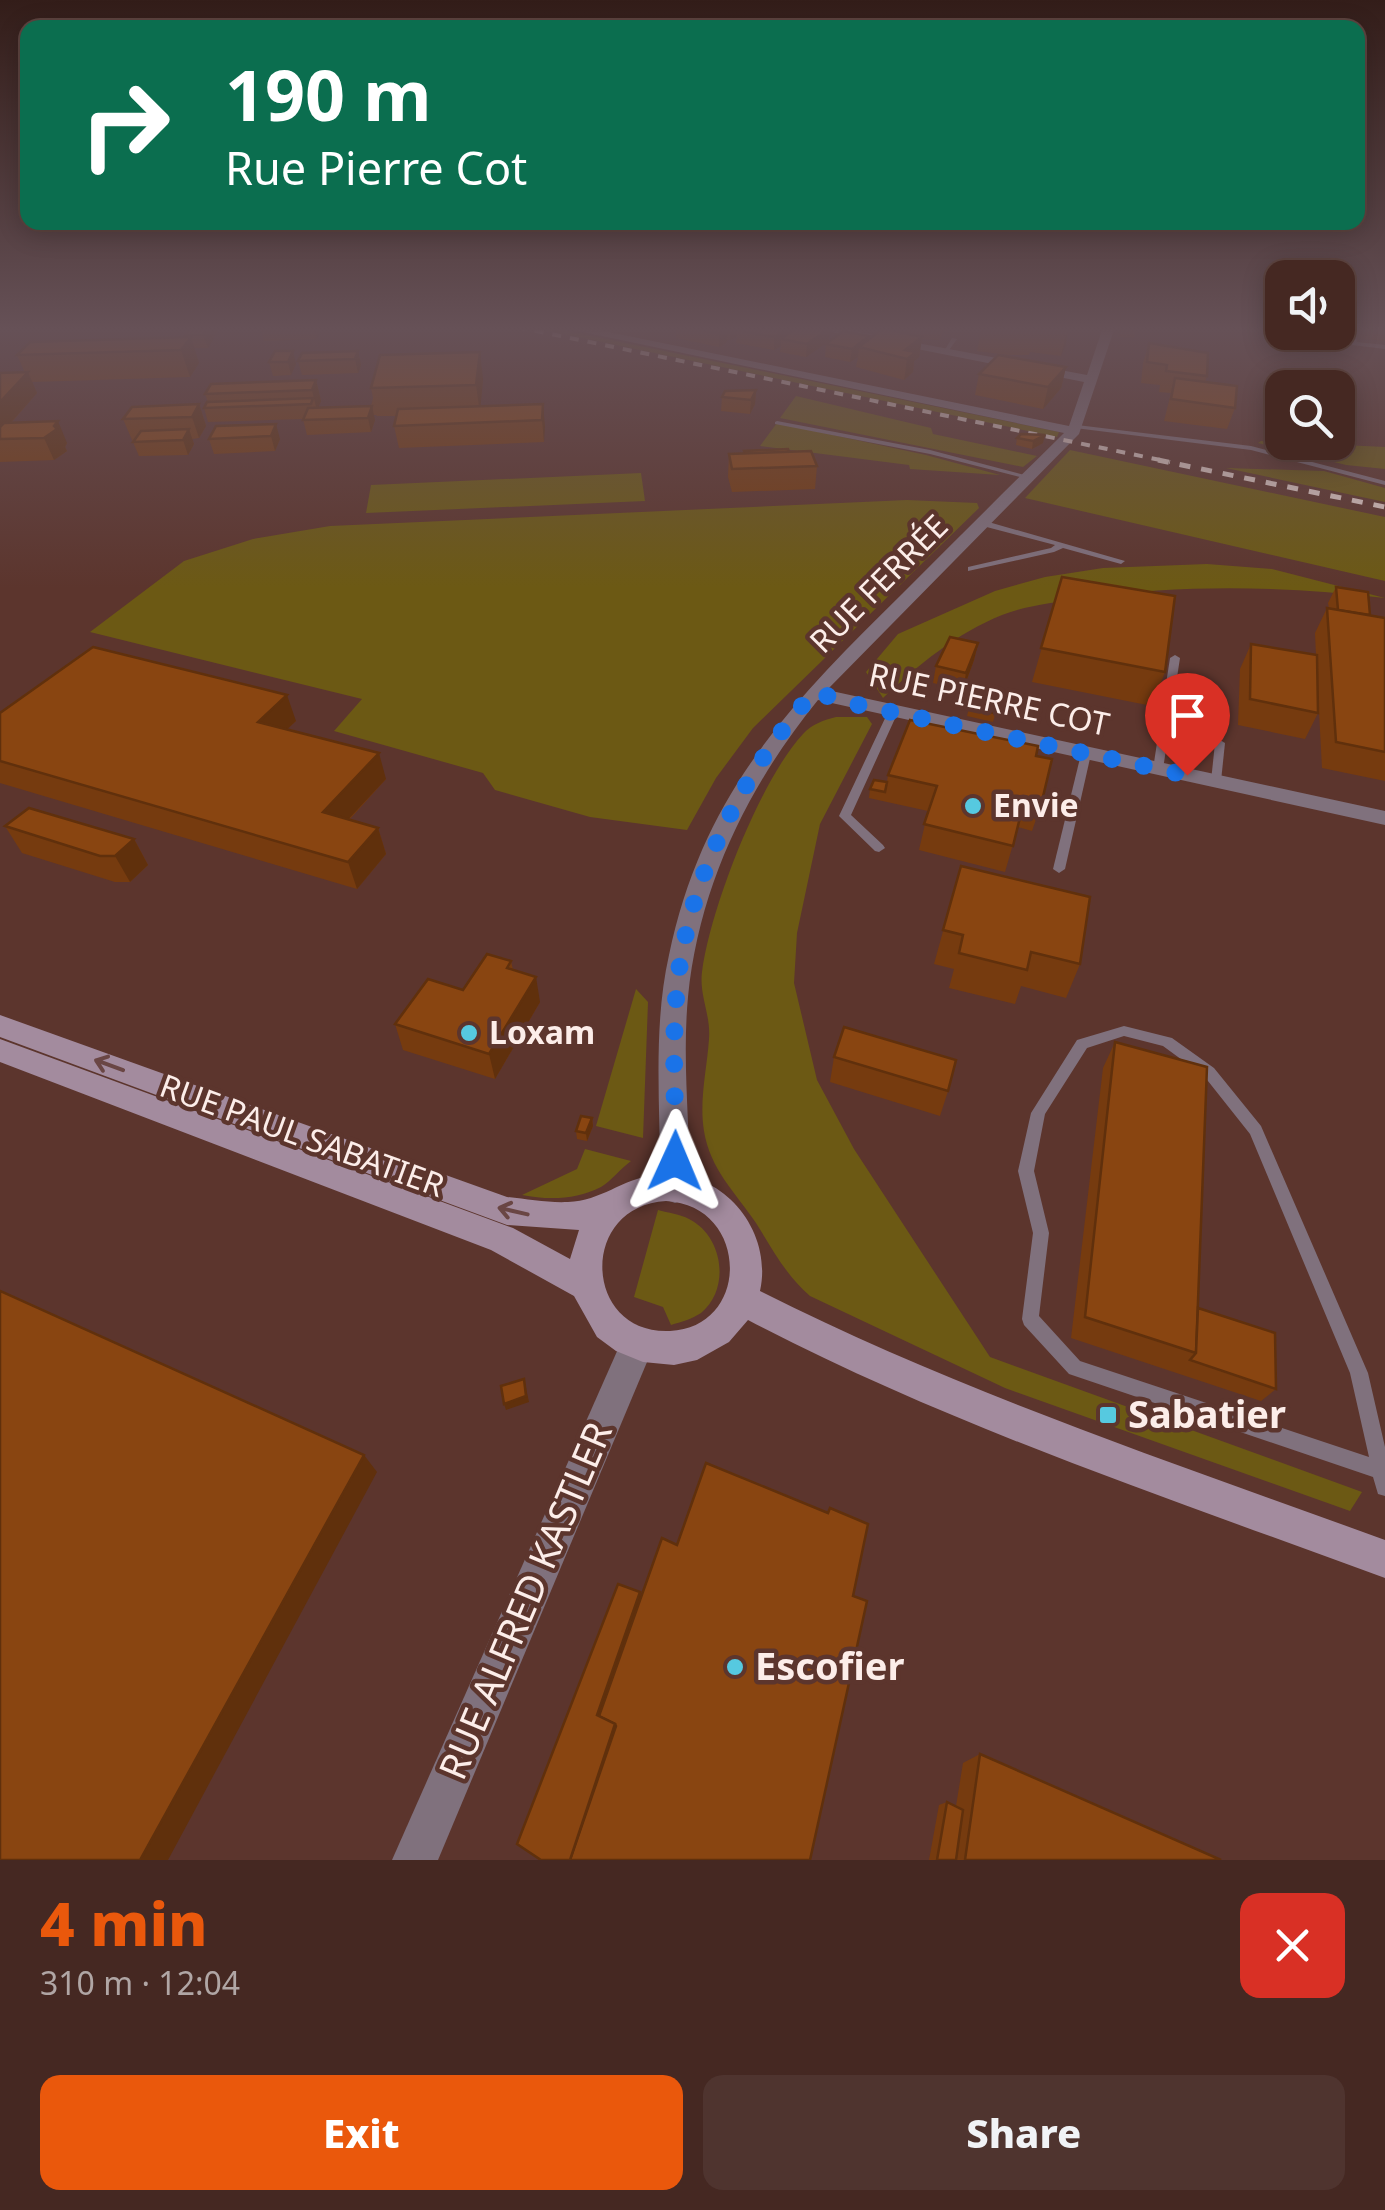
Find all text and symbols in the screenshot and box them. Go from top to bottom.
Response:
text: 190 m [225,46,432,142]
icon: right [60,60,190,190]
text: Rue Pierre Cot [225,137,527,198]
map controls [1265,260,1355,460]
button: sound [1265,260,1355,350]
button: search [1265,370,1355,460]
street label: RUE FERRÉE [799,504,957,662]
street label: RUE PIERRE COT [865,652,1114,745]
pin [1145,673,1230,776]
icon: arrive [1160,688,1215,743]
place label: Envie [993,783,1079,826]
marker: Envie [962,795,984,817]
place label: Loxam [489,1010,595,1053]
marker: Loxam [458,1022,480,1044]
one-way arrow [94,1055,125,1073]
street label: RUE PAUL SABATIER [154,1063,451,1206]
position arrow [623,1109,727,1213]
one-way arrow [498,1201,530,1219]
place label: Sabatier [1128,1387,1286,1439]
marker: Sabatier [1097,1404,1119,1426]
street label: RUE ALFRED KASTLER [425,1413,623,1787]
place label: Escofier [755,1639,904,1691]
marker: Escofier [724,1656,746,1678]
text: 4 min [40,1882,208,1964]
button: close [1240,1893,1345,1998]
text: 310 m · 12:04 [40,1961,240,2004]
button: Exit [40,2075,683,2190]
button: Share [703,2075,1345,2190]

